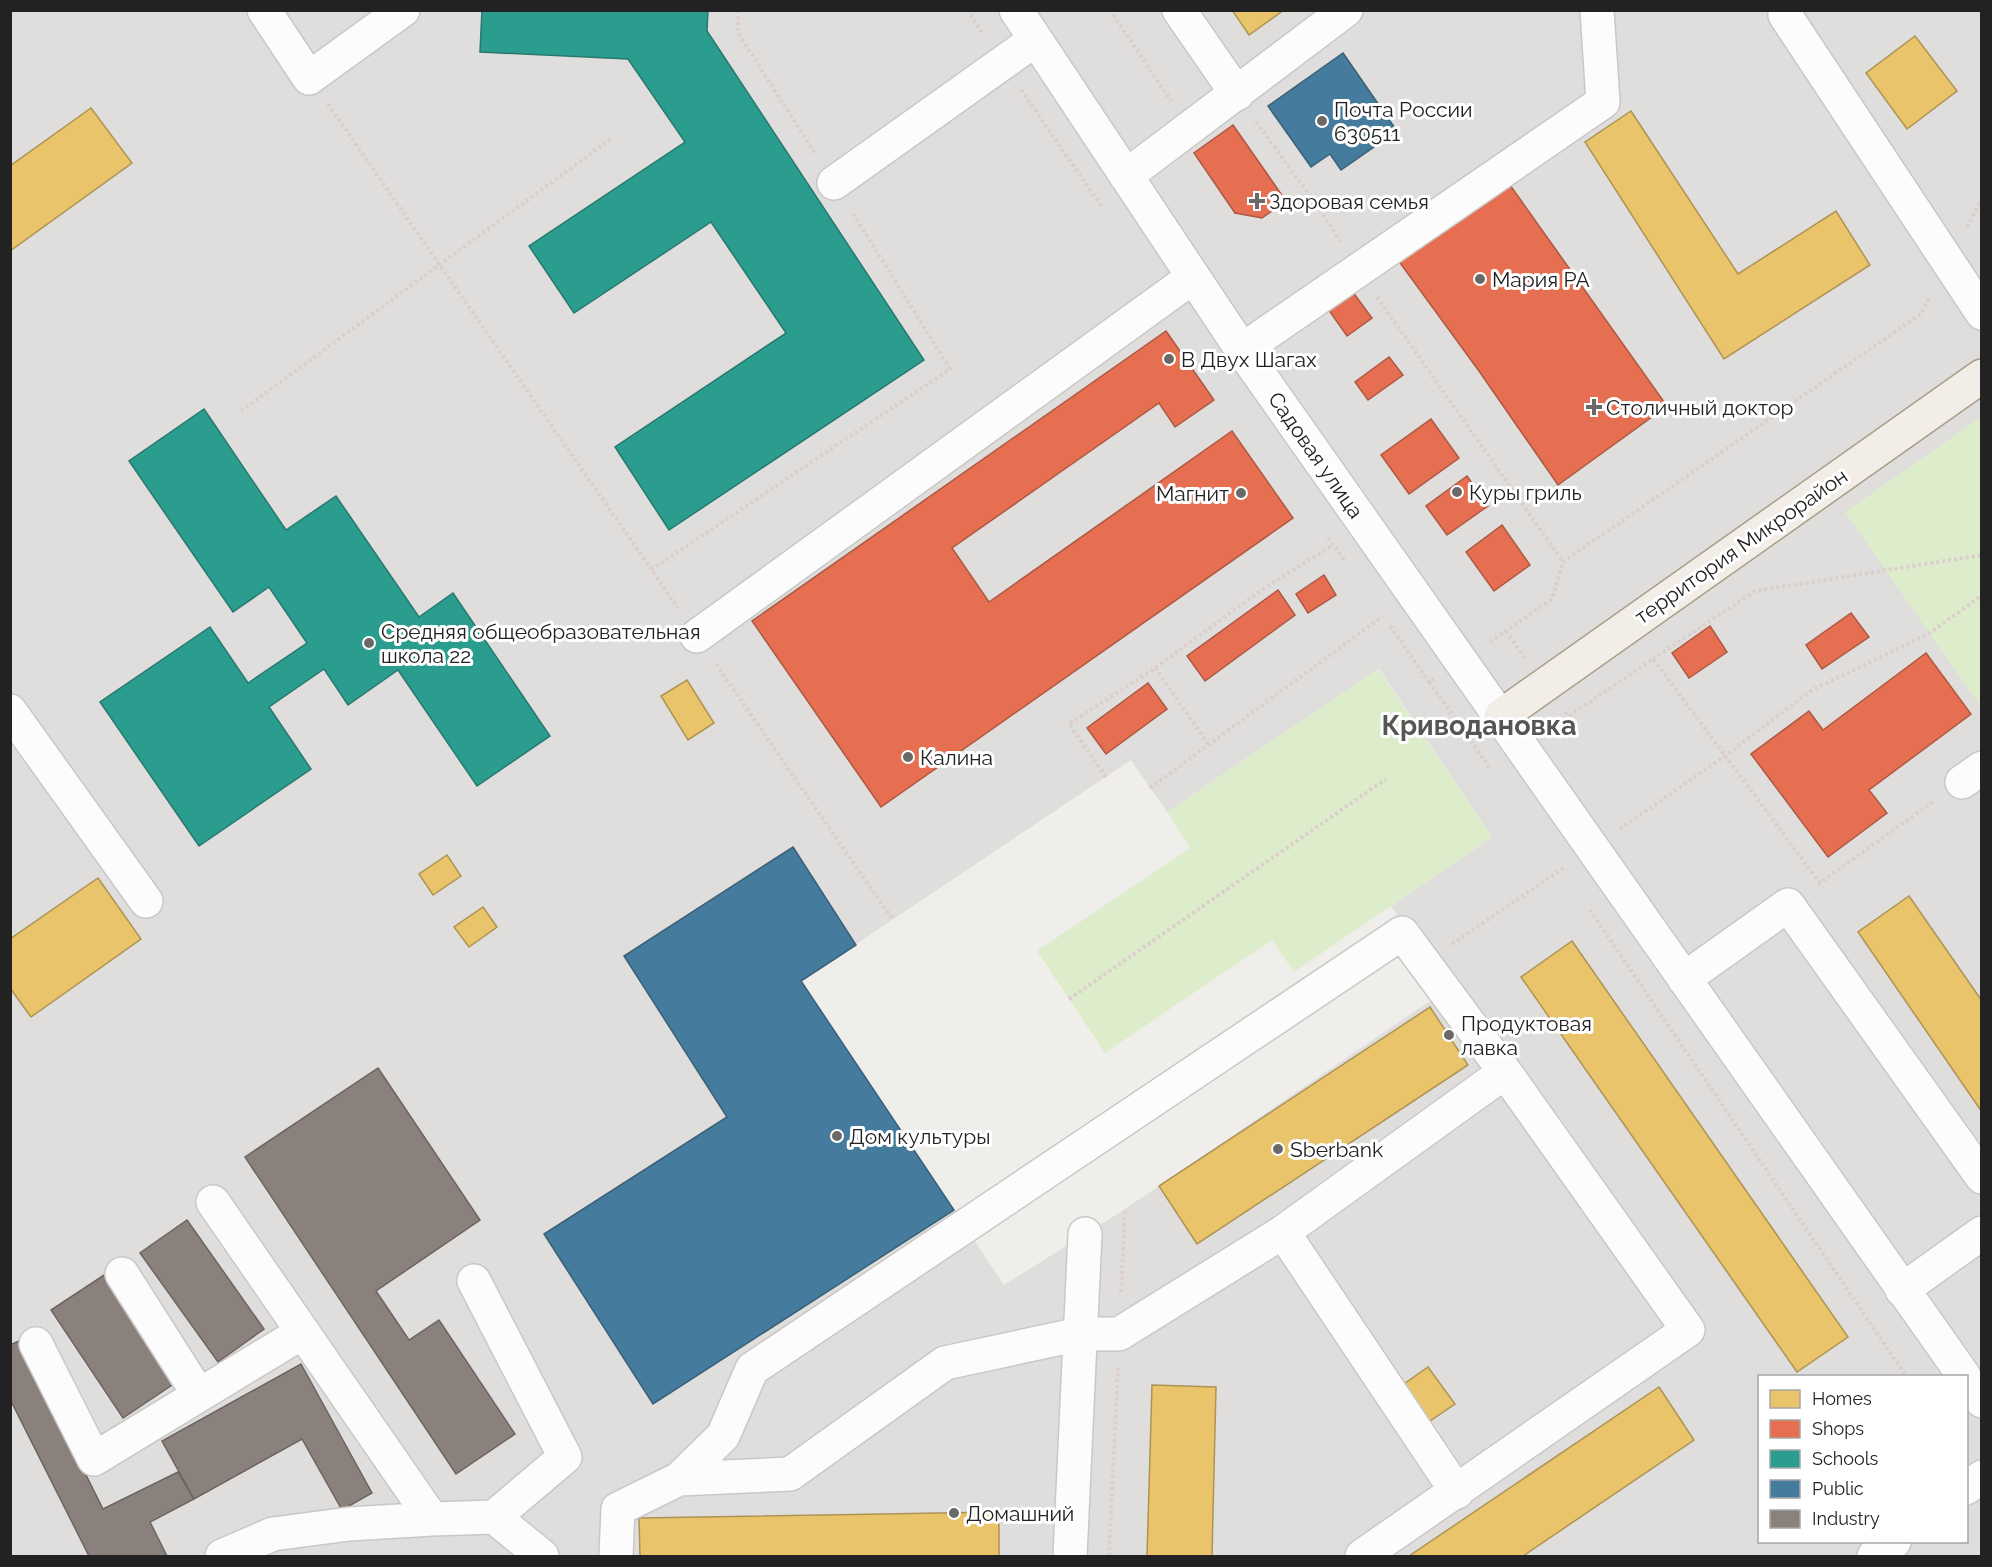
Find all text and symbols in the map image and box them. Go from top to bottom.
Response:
place label: Почта России 630511 [1334,97,1473,146]
marker: Почта России 630511 [1315,114,1329,128]
place label: Здоровая семья [1269,189,1429,214]
marker: Здоровая семья [1250,194,1264,208]
place label: Мария РА [1492,267,1590,292]
marker: Мария РА [1473,272,1487,286]
place label: В Двух Шагах [1181,347,1317,372]
marker: В Двух Шагах [1162,352,1176,366]
street label: Садовая улица [1263,387,1369,523]
place label: Столичный доктор [1606,395,1794,420]
marker: Столичный доктор [1587,400,1601,414]
street label: территория Микрорайон [1630,463,1852,629]
place label: Куры гриль [1469,480,1582,505]
place label: Магнит [1156,481,1229,506]
marker: Куры гриль [1450,485,1464,499]
marker: Магнит [1234,486,1248,500]
place label: Средняя общеобразовательная школа 22 [381,619,701,668]
marker: Средняя общеобразовательная школа 22 [362,636,376,650]
district label: Криводановка [1381,710,1577,741]
place label: Калина [920,745,993,770]
marker: Калина [901,750,915,764]
place label: Продуктовая лавка [1461,1011,1592,1060]
marker: Продуктовая лавка [1442,1028,1456,1042]
place label: Дом культуры [849,1124,990,1149]
marker: Дом культуры [830,1129,844,1143]
place label: Sberbank [1290,1137,1383,1162]
marker: Sberbank [1271,1142,1285,1156]
legend [1758,1375,1968,1543]
text: Homes [1812,1388,1872,1409]
text: Shops [1812,1418,1864,1439]
text: Schools [1812,1448,1879,1469]
text: Public [1812,1478,1864,1499]
place label: Домашний [966,1501,1074,1526]
marker: Домашний [947,1506,961,1520]
text: Industry [1812,1508,1880,1529]

